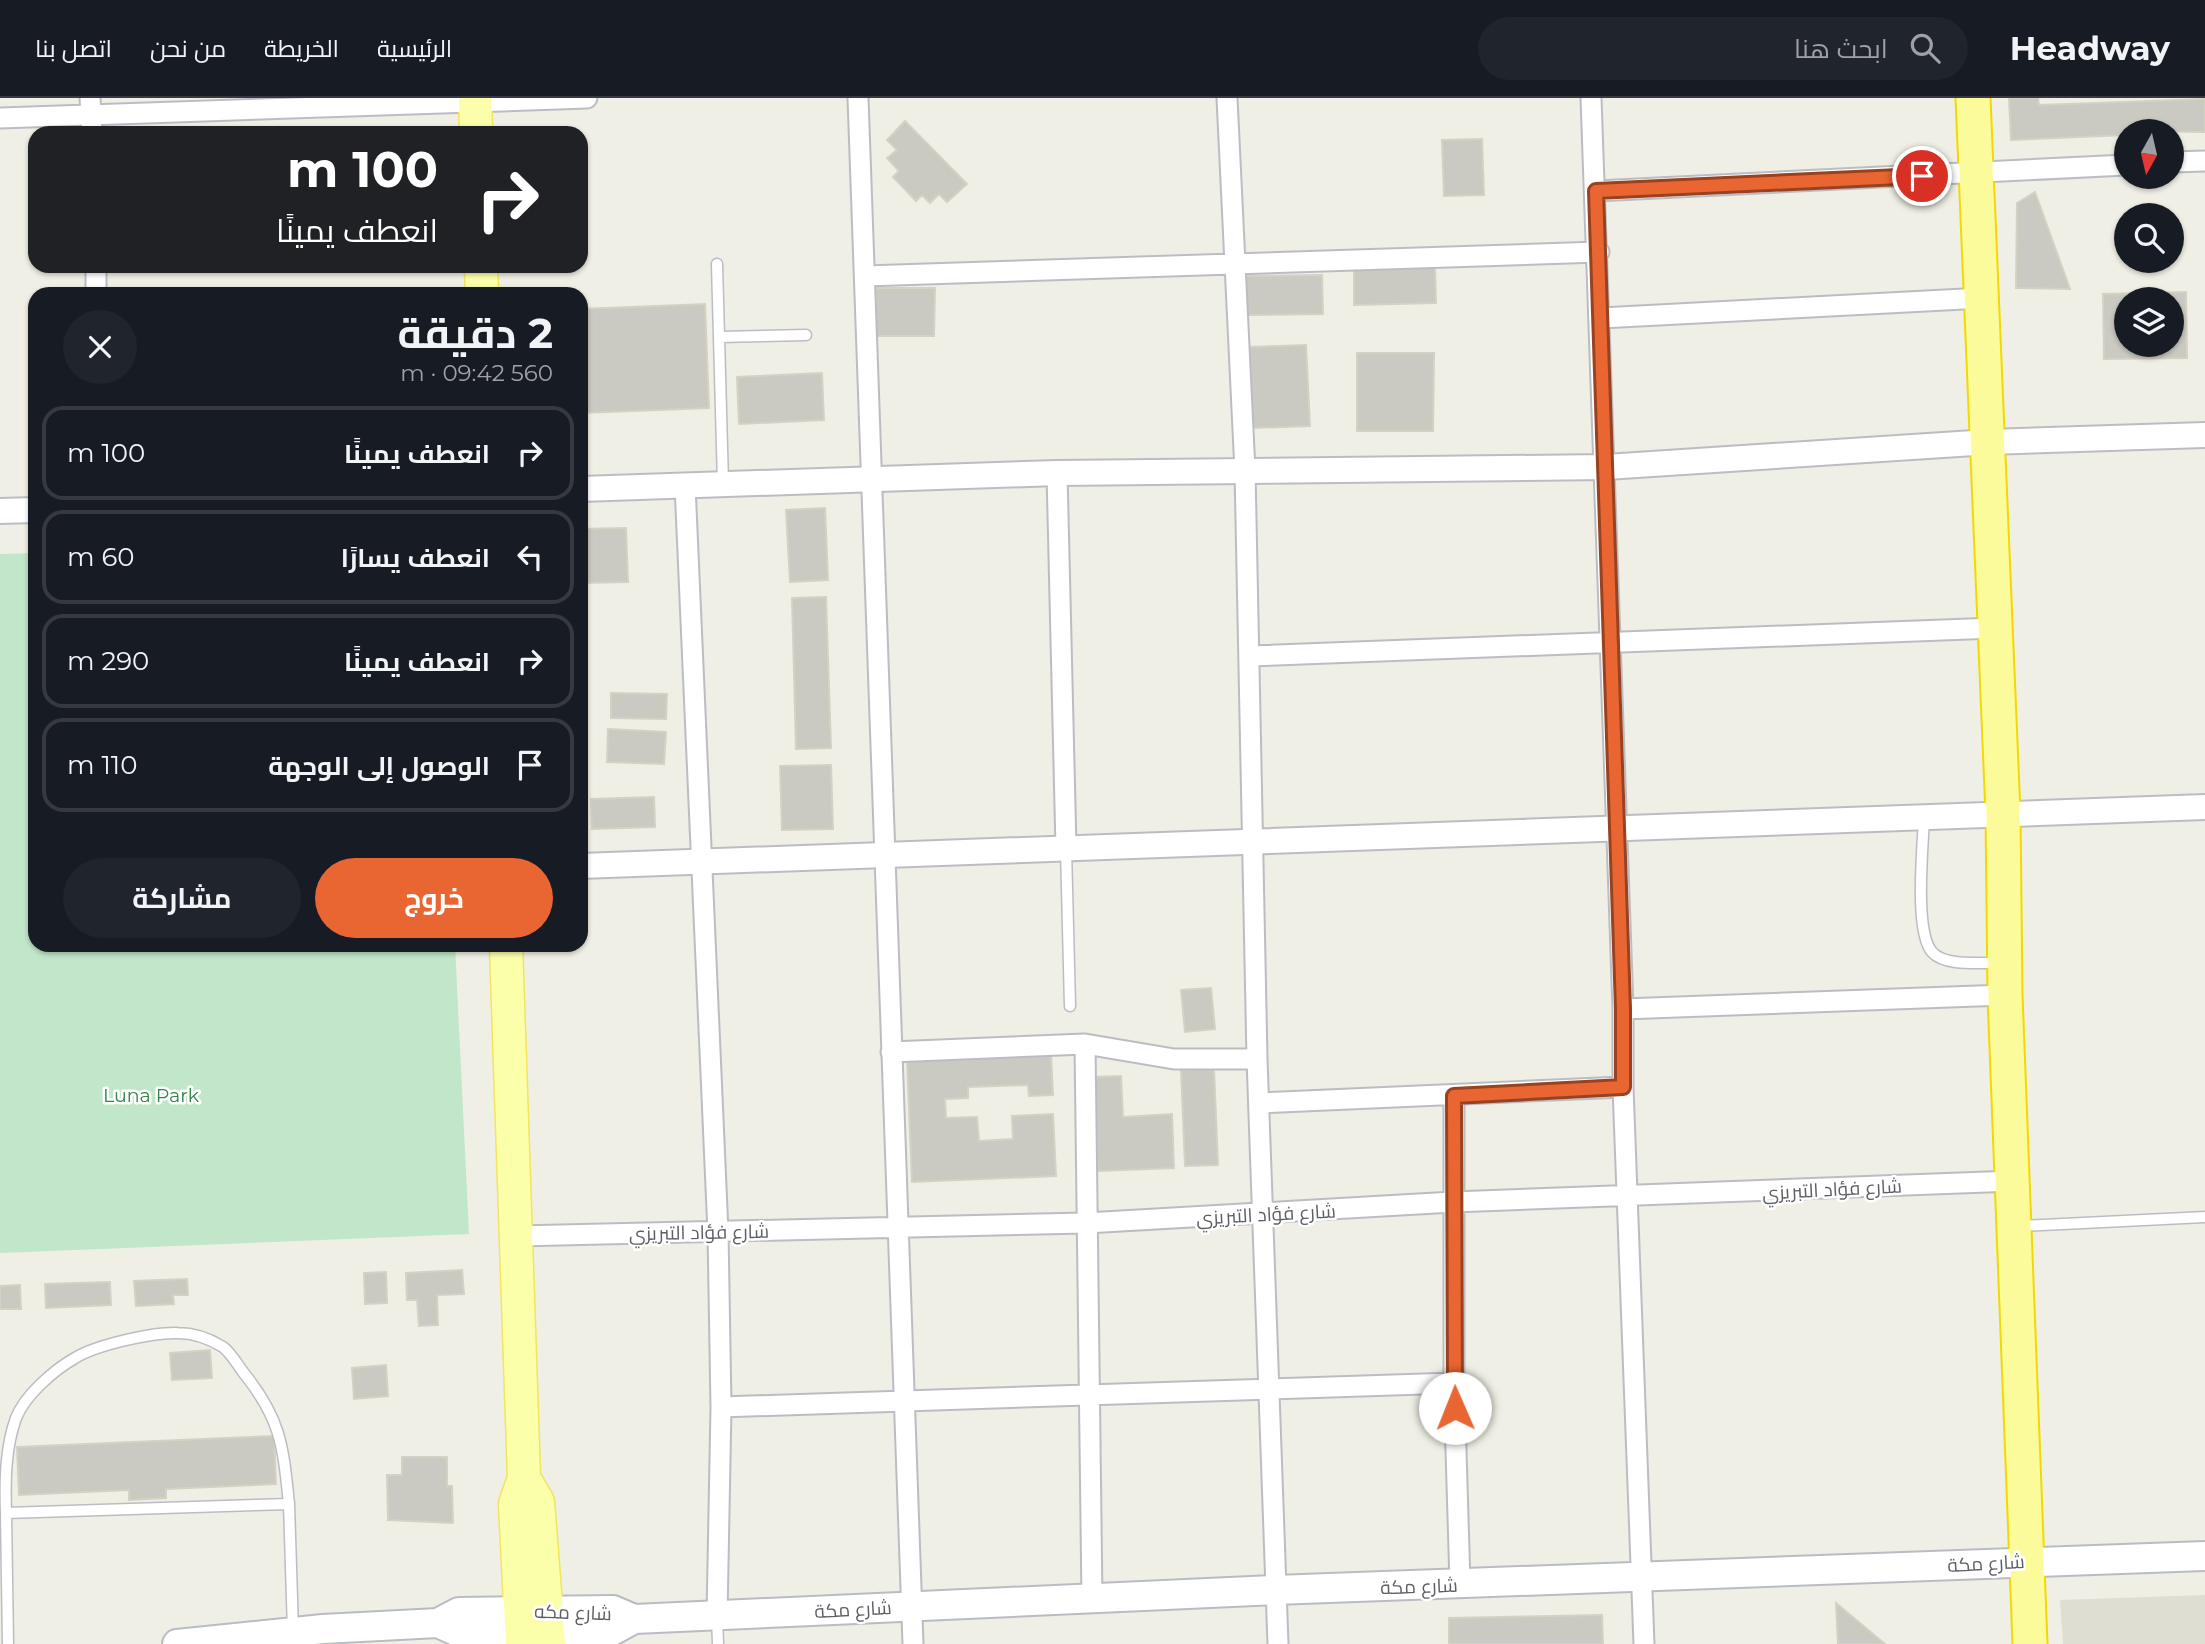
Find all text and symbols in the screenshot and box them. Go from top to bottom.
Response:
search box [1478,17,1968,80]
text: Headway [2010,28,2170,68]
icon: search [1906,29,1944,67]
text: ابحث هنا [1794,33,1888,65]
text: اتصل بنا [35,34,112,63]
text: من نحن [150,34,226,63]
text: الخريطة [264,34,339,63]
text: الرئيسية [377,34,452,63]
north arrow [2114,119,2184,189]
map controls [2114,119,2184,357]
text: 100 m [287,140,438,199]
pin [1892,146,1952,206]
icon: right [462,154,553,245]
icon: arrive [1903,157,1941,195]
button: search [2114,203,2184,273]
text: انعطف يمينًا [276,211,438,250]
button: layers [2114,287,2184,357]
text: 2 دقيقة [398,307,553,359]
button: close [63,310,137,384]
text: 560 m · 09:42 [400,359,553,387]
icon: right [511,434,549,472]
text: 100 m [67,437,145,469]
text: انعطف يمينًا [344,438,490,470]
icon: left [511,538,549,576]
text: 60 m [67,541,134,573]
text: انعطف يسارًا [341,542,490,574]
icon: right [511,642,549,680]
text: 290 m [67,645,149,677]
text: انعطف يمينًا [344,646,490,678]
icon: arrive [511,746,549,784]
text: 110 m [67,749,137,781]
text: الوصول إلى الوجهة [268,750,490,782]
button: مشاركة [63,858,301,938]
button: خروج [315,858,553,938]
park label: Luna Park [103,1084,200,1107]
street label: شارع فؤاد التبريزي [1761,1174,1903,1208]
street label: شارع فؤاد التبريزي [1195,1199,1337,1233]
street label: شارع فؤاد التبريزي [629,1220,769,1248]
position arrow [1418,1371,1492,1445]
street label: شارع مكة [1947,1550,2025,1579]
street label: شارع مكة [1380,1574,1458,1601]
street label: شارع مكة [814,1596,892,1625]
street label: شارع مكه [534,1600,612,1627]

